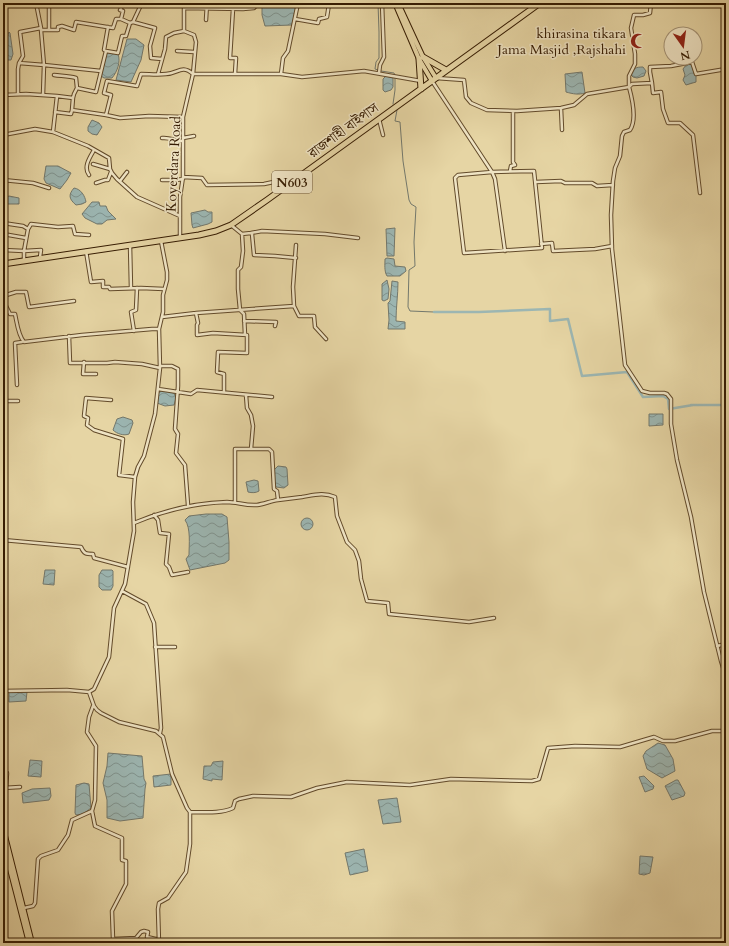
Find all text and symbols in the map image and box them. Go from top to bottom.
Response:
place label: khirasina tikara Jama Masjid ,Rajshahi [495,24,626,59]
north arrow [663,26,703,66]
mosque icon: khirasina tikara Jama Masjid ,Rajshahi [629,32,647,50]
text: N [678,47,692,64]
street label: রাজশাহী বাইপাস [303,98,383,163]
street label: Koyerdara Road [161,115,186,212]
road number: N603 [272,171,312,193]

